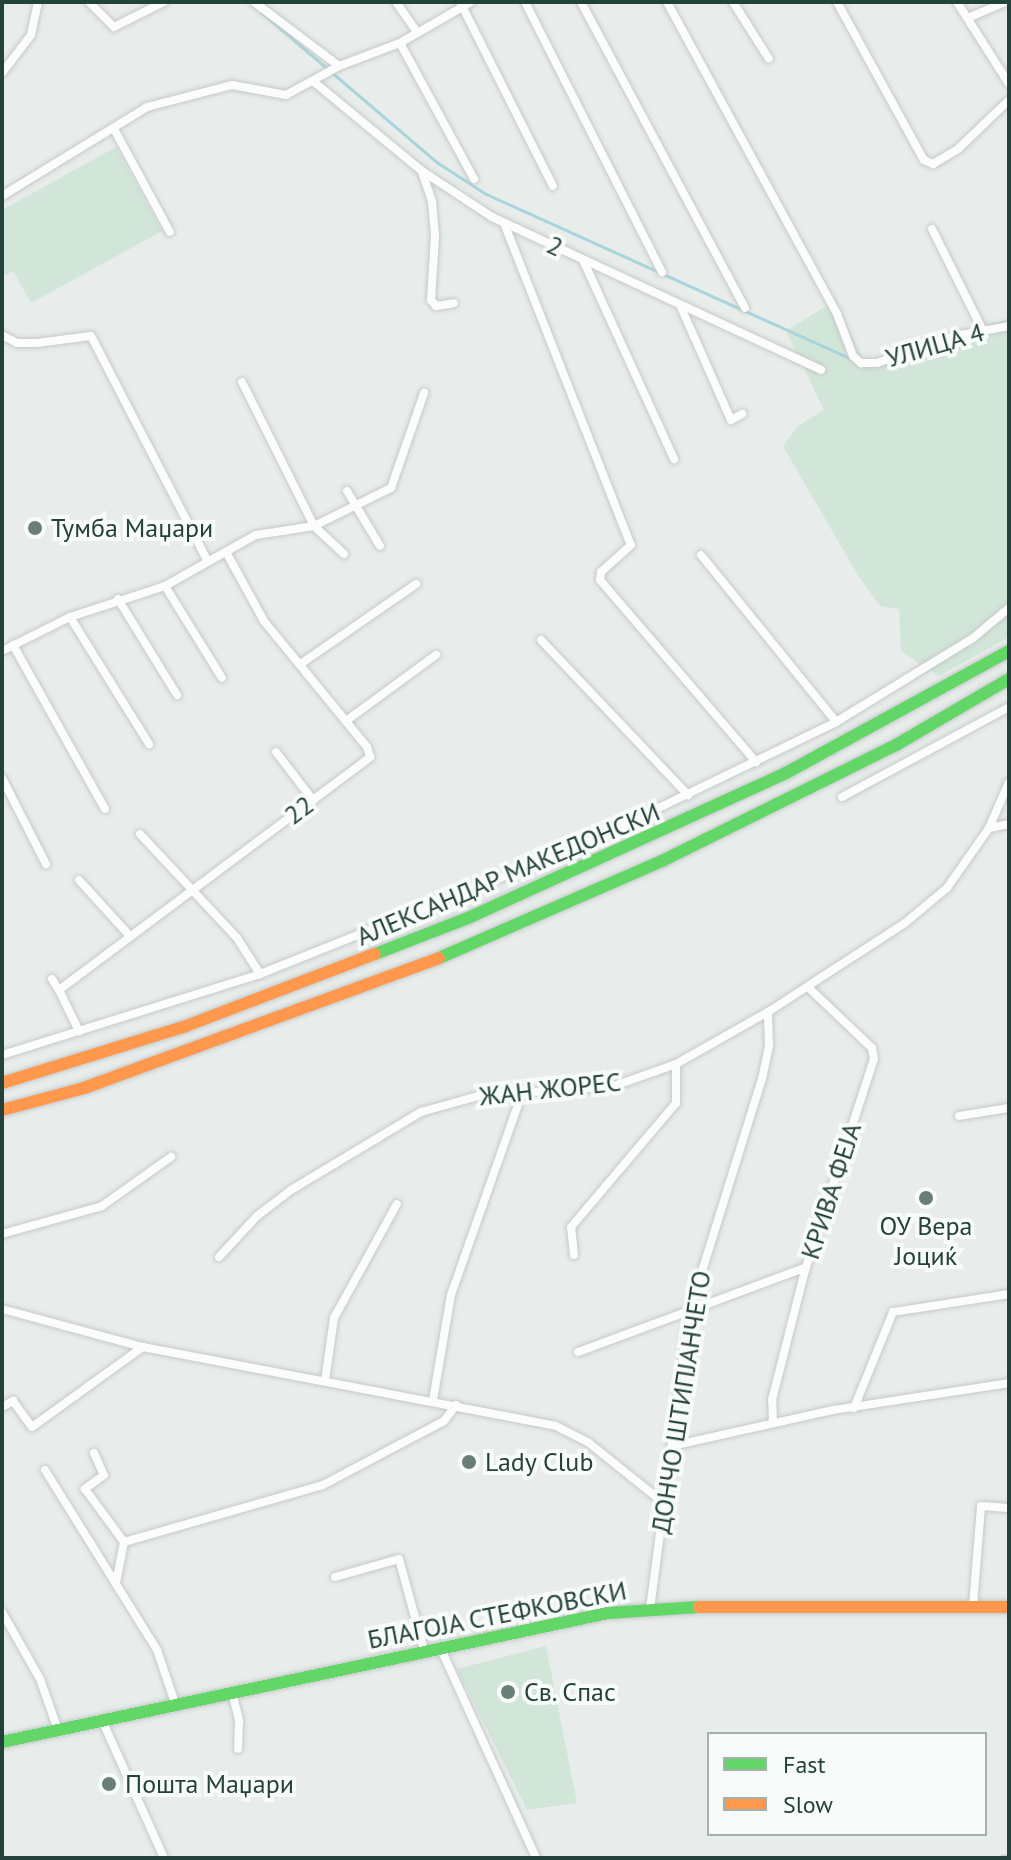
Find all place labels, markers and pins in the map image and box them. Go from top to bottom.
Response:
place label: Тумба Маџари [51,512,213,544]
marker: Тумба Маџари [26,519,44,537]
marker: ОУ Вера Јоциќ [917,1189,935,1207]
place label: ОУ Вера Јоциќ [879,1210,973,1272]
place label: Lady Club [485,1446,594,1478]
marker: Lady Club [460,1453,478,1471]
place label: Св. Спас [524,1676,618,1708]
marker: Св. Спас [499,1683,517,1701]
place label: Пошта Маџари [125,1768,294,1800]
marker: Пошта Маџари [100,1775,118,1793]

